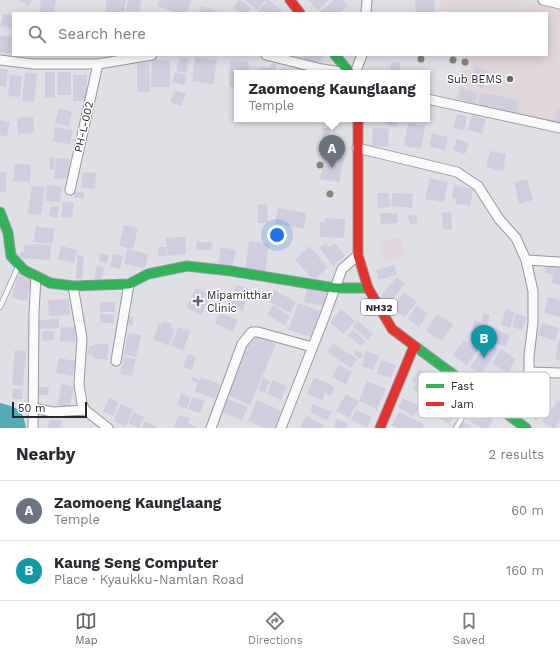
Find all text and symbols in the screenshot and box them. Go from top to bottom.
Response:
search box [12,12,548,56]
icon: search [26,23,48,45]
text: Search here [58,25,146,43]
popup [234,70,430,122]
place label: Sub BEMS [447,73,502,86]
marker: Sub BEMS [505,74,515,84]
text: Zaomoeng Kaunglaang [248,80,416,98]
text: Temple [248,98,294,113]
street label: PH-L-002 [72,100,96,154]
pin: A [319,135,345,168]
your location [267,225,287,245]
place label: Mipamitthar Clinic [207,289,272,315]
marker: Mipamitthar Clinic [192,295,204,307]
road number: NH32 [361,299,397,315]
pin: B [471,325,497,358]
legend [418,372,550,418]
text: Fast [451,380,474,393]
text: Jam [451,398,474,411]
scale bar [12,400,87,419]
text: 50 m [18,402,45,415]
text: Nearby [16,444,75,464]
text: 2 results [489,447,544,462]
text: Zaomoeng Kaunglaang [54,494,221,512]
text: A [25,503,33,518]
text: 60 m [511,503,544,518]
text: Temple [54,512,100,527]
text: Kaung Seng Computer [54,554,218,572]
text: B [25,563,33,578]
text: 160 m [506,563,544,578]
text: Place · Kyaukku-Namlan Road [54,572,244,587]
tab: Map [75,610,98,647]
tab: Directions [248,610,302,647]
tab: Saved [453,610,485,647]

